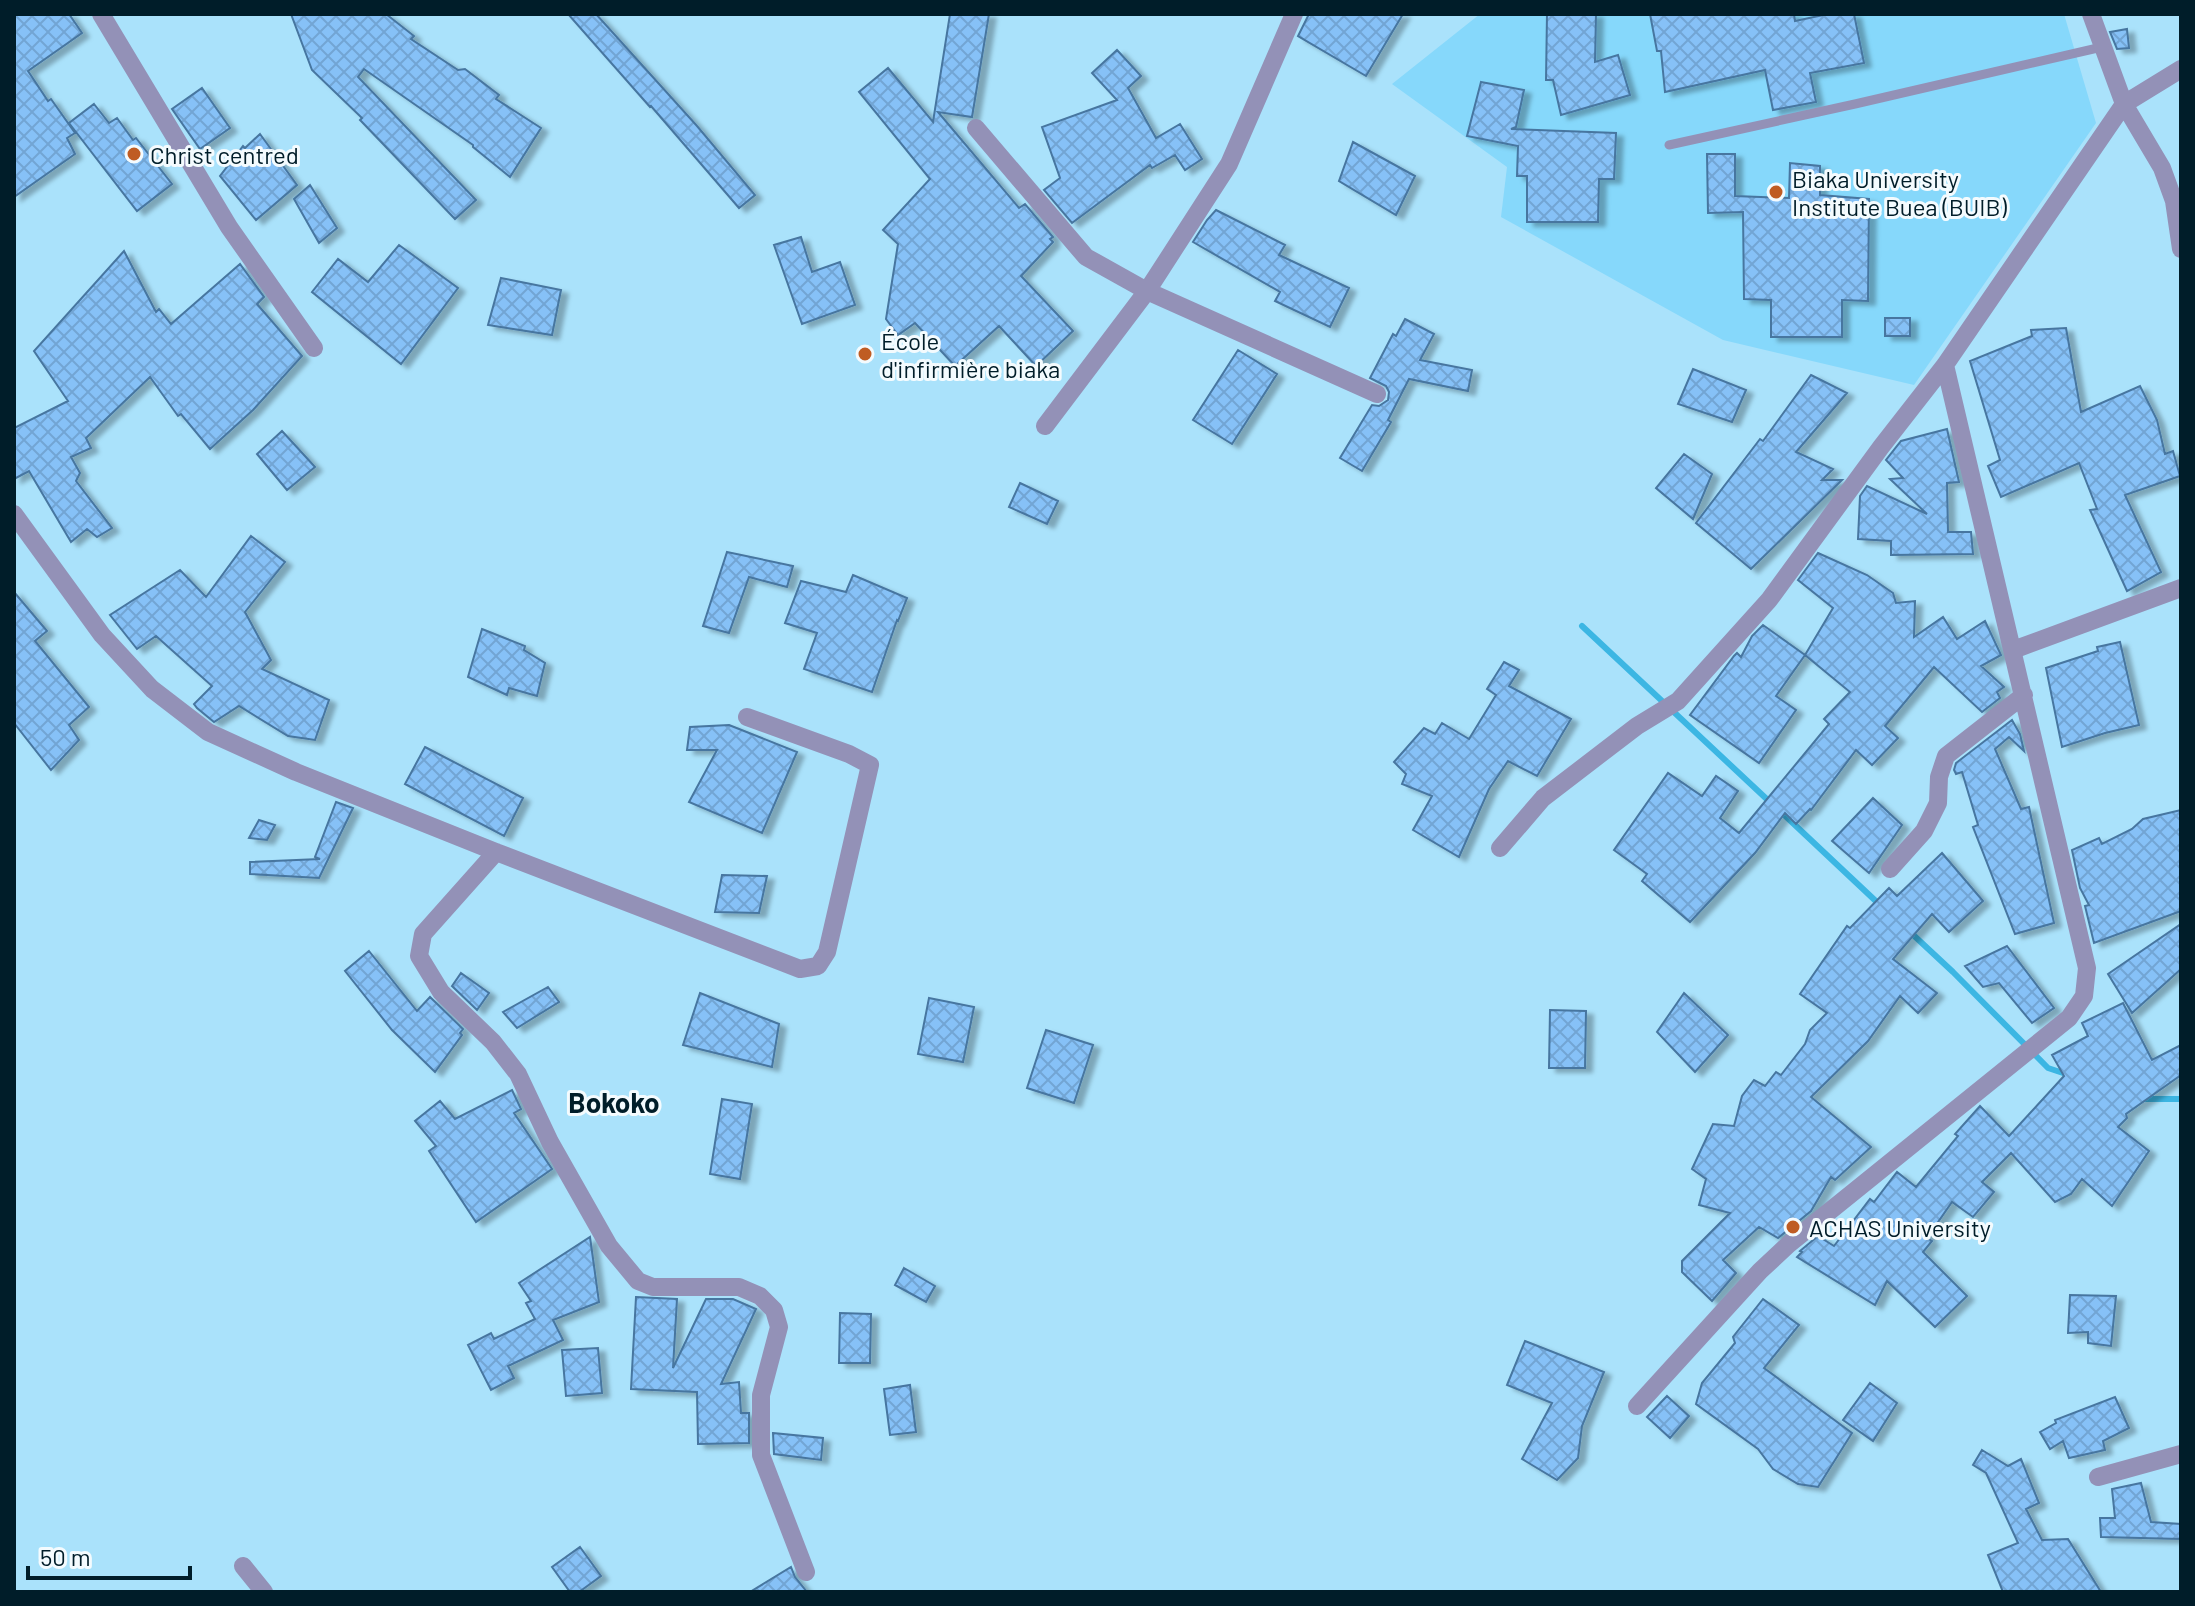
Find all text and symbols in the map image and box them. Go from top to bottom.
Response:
place label: Christ centred [150,140,299,169]
marker: Christ centred [125,145,143,163]
place label: Biaka University Institute Buea (BUIB) [1792,164,2008,221]
marker: Biaka University Institute Buea (BUIB) [1767,183,1785,201]
place label: École d'infirmière biaka [881,326,1060,383]
marker: École d'infirmière biaka [856,345,874,363]
district label: Bokoko [568,1085,660,1119]
place label: ACHAS University [1809,1213,1991,1242]
marker: ACHAS University [1784,1218,1802,1236]
scale bar [28,1530,190,1580]
text: 50 m [40,1542,91,1571]

